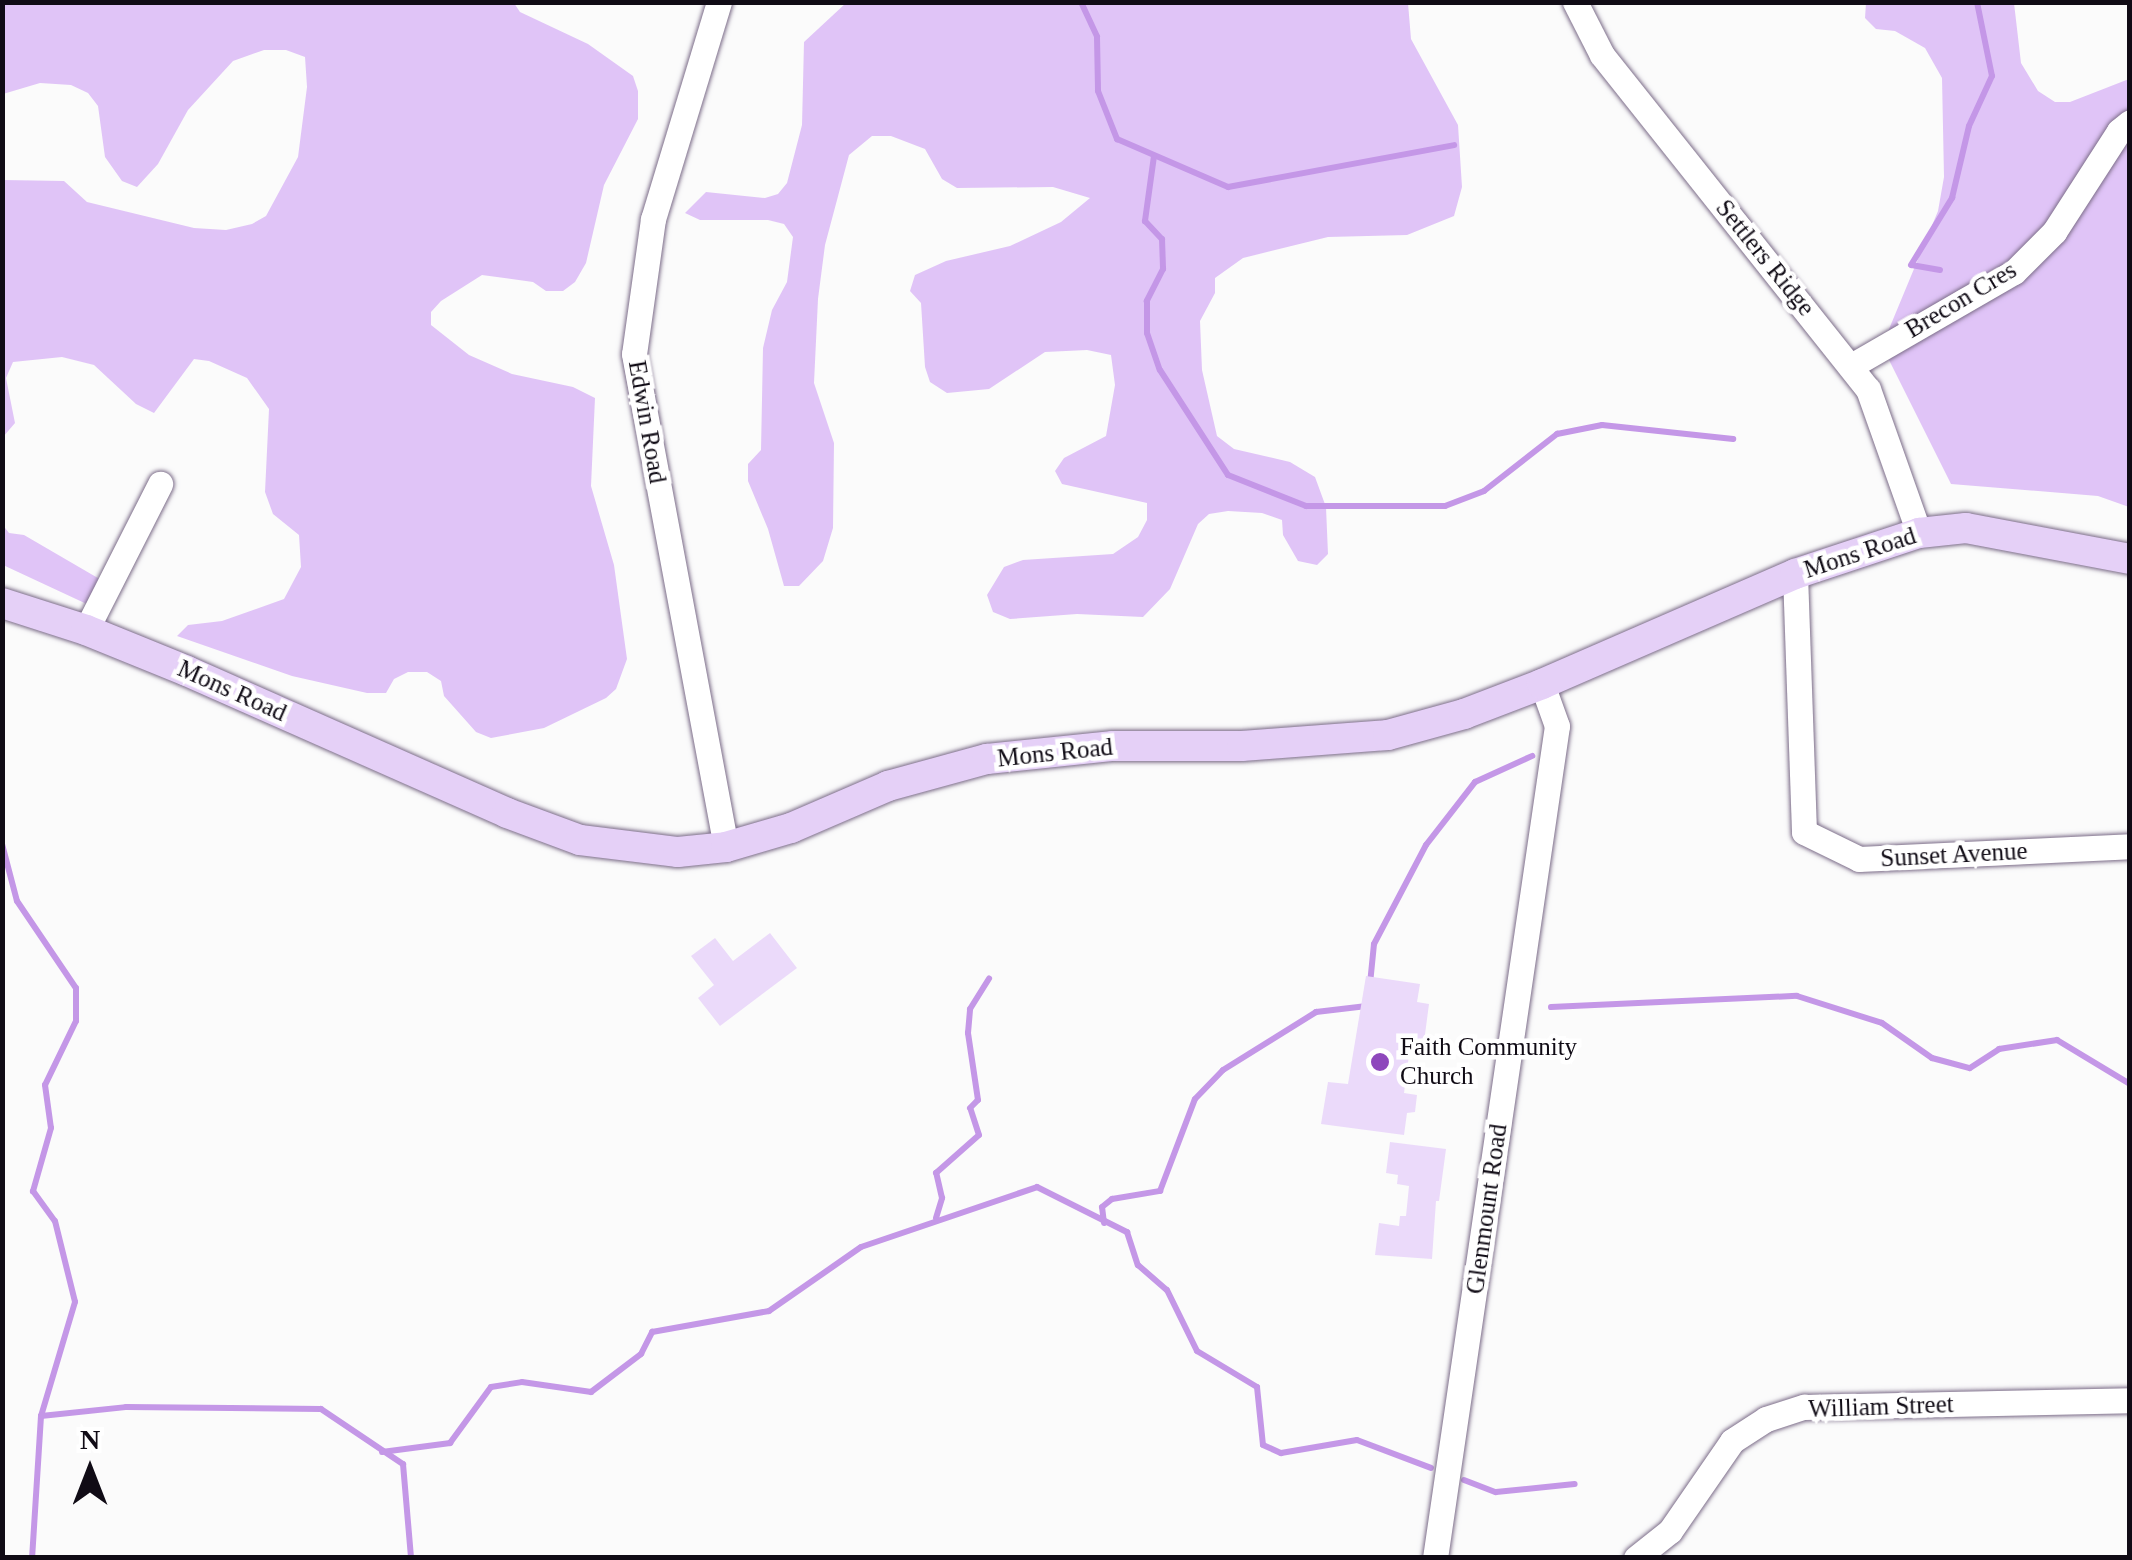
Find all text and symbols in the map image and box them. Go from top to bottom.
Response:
street label: Settlers Ridge [1709,194,1821,322]
street label: Brecon Cres [1900,255,2022,345]
street label: Edwin Road [621,358,673,486]
street label: Mons Road [1800,521,1920,585]
street label: Mons Road [173,654,291,728]
street label: Mons Road [996,732,1114,774]
street label: Sunset Avenue [1879,836,2029,874]
place label: Faith Community Church [1400,1033,1577,1092]
marker: Faith Community Church [1369,1051,1391,1073]
street label: Glenmount Road [1460,1122,1514,1296]
street label: William Street [1808,1389,1954,1425]
north arrow [40,1420,140,1520]
text: N [80,1424,100,1455]

